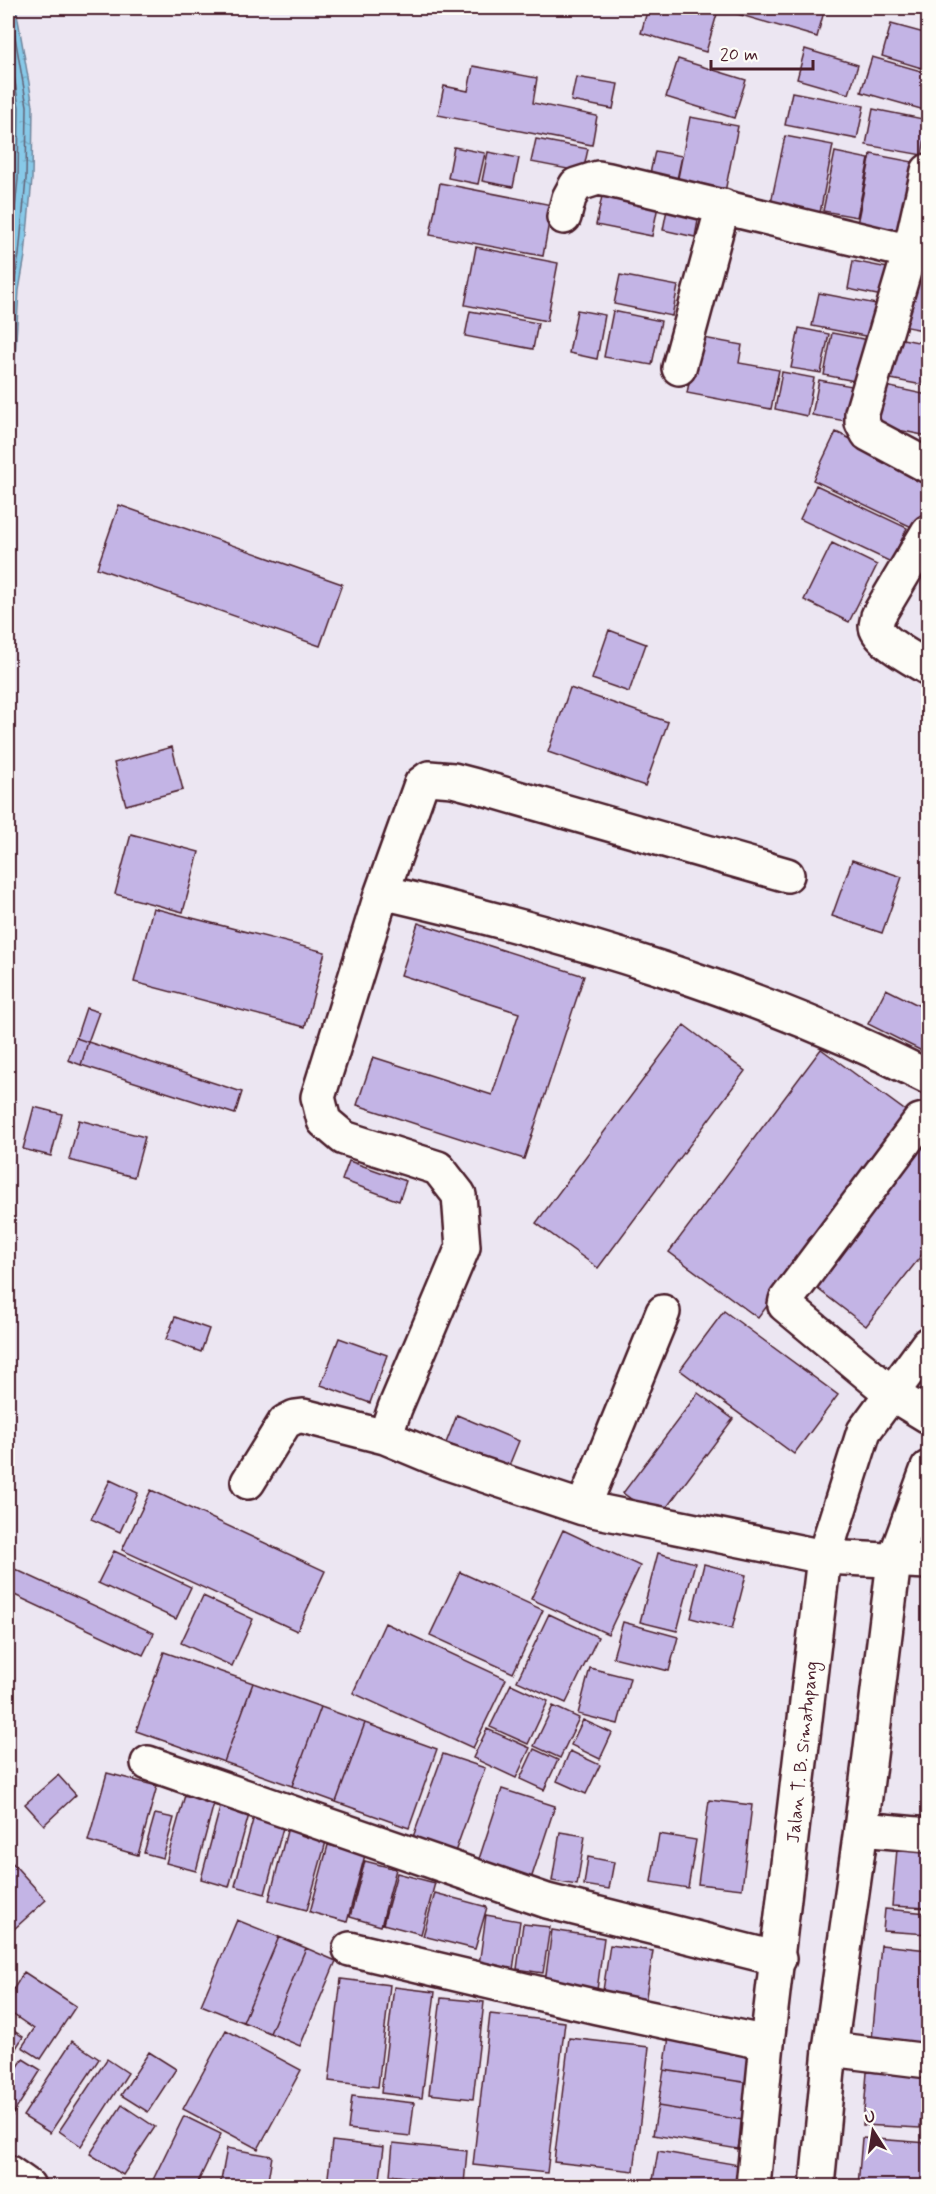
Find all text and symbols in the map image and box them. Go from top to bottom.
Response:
scale bar [711,33,813,71]
text: 20 m [720,43,758,67]
street label: Jalan T. B. Simatupang [782,1660,825,1844]
north arrow [843,2101,903,2161]
text: U [863,2106,877,2129]

